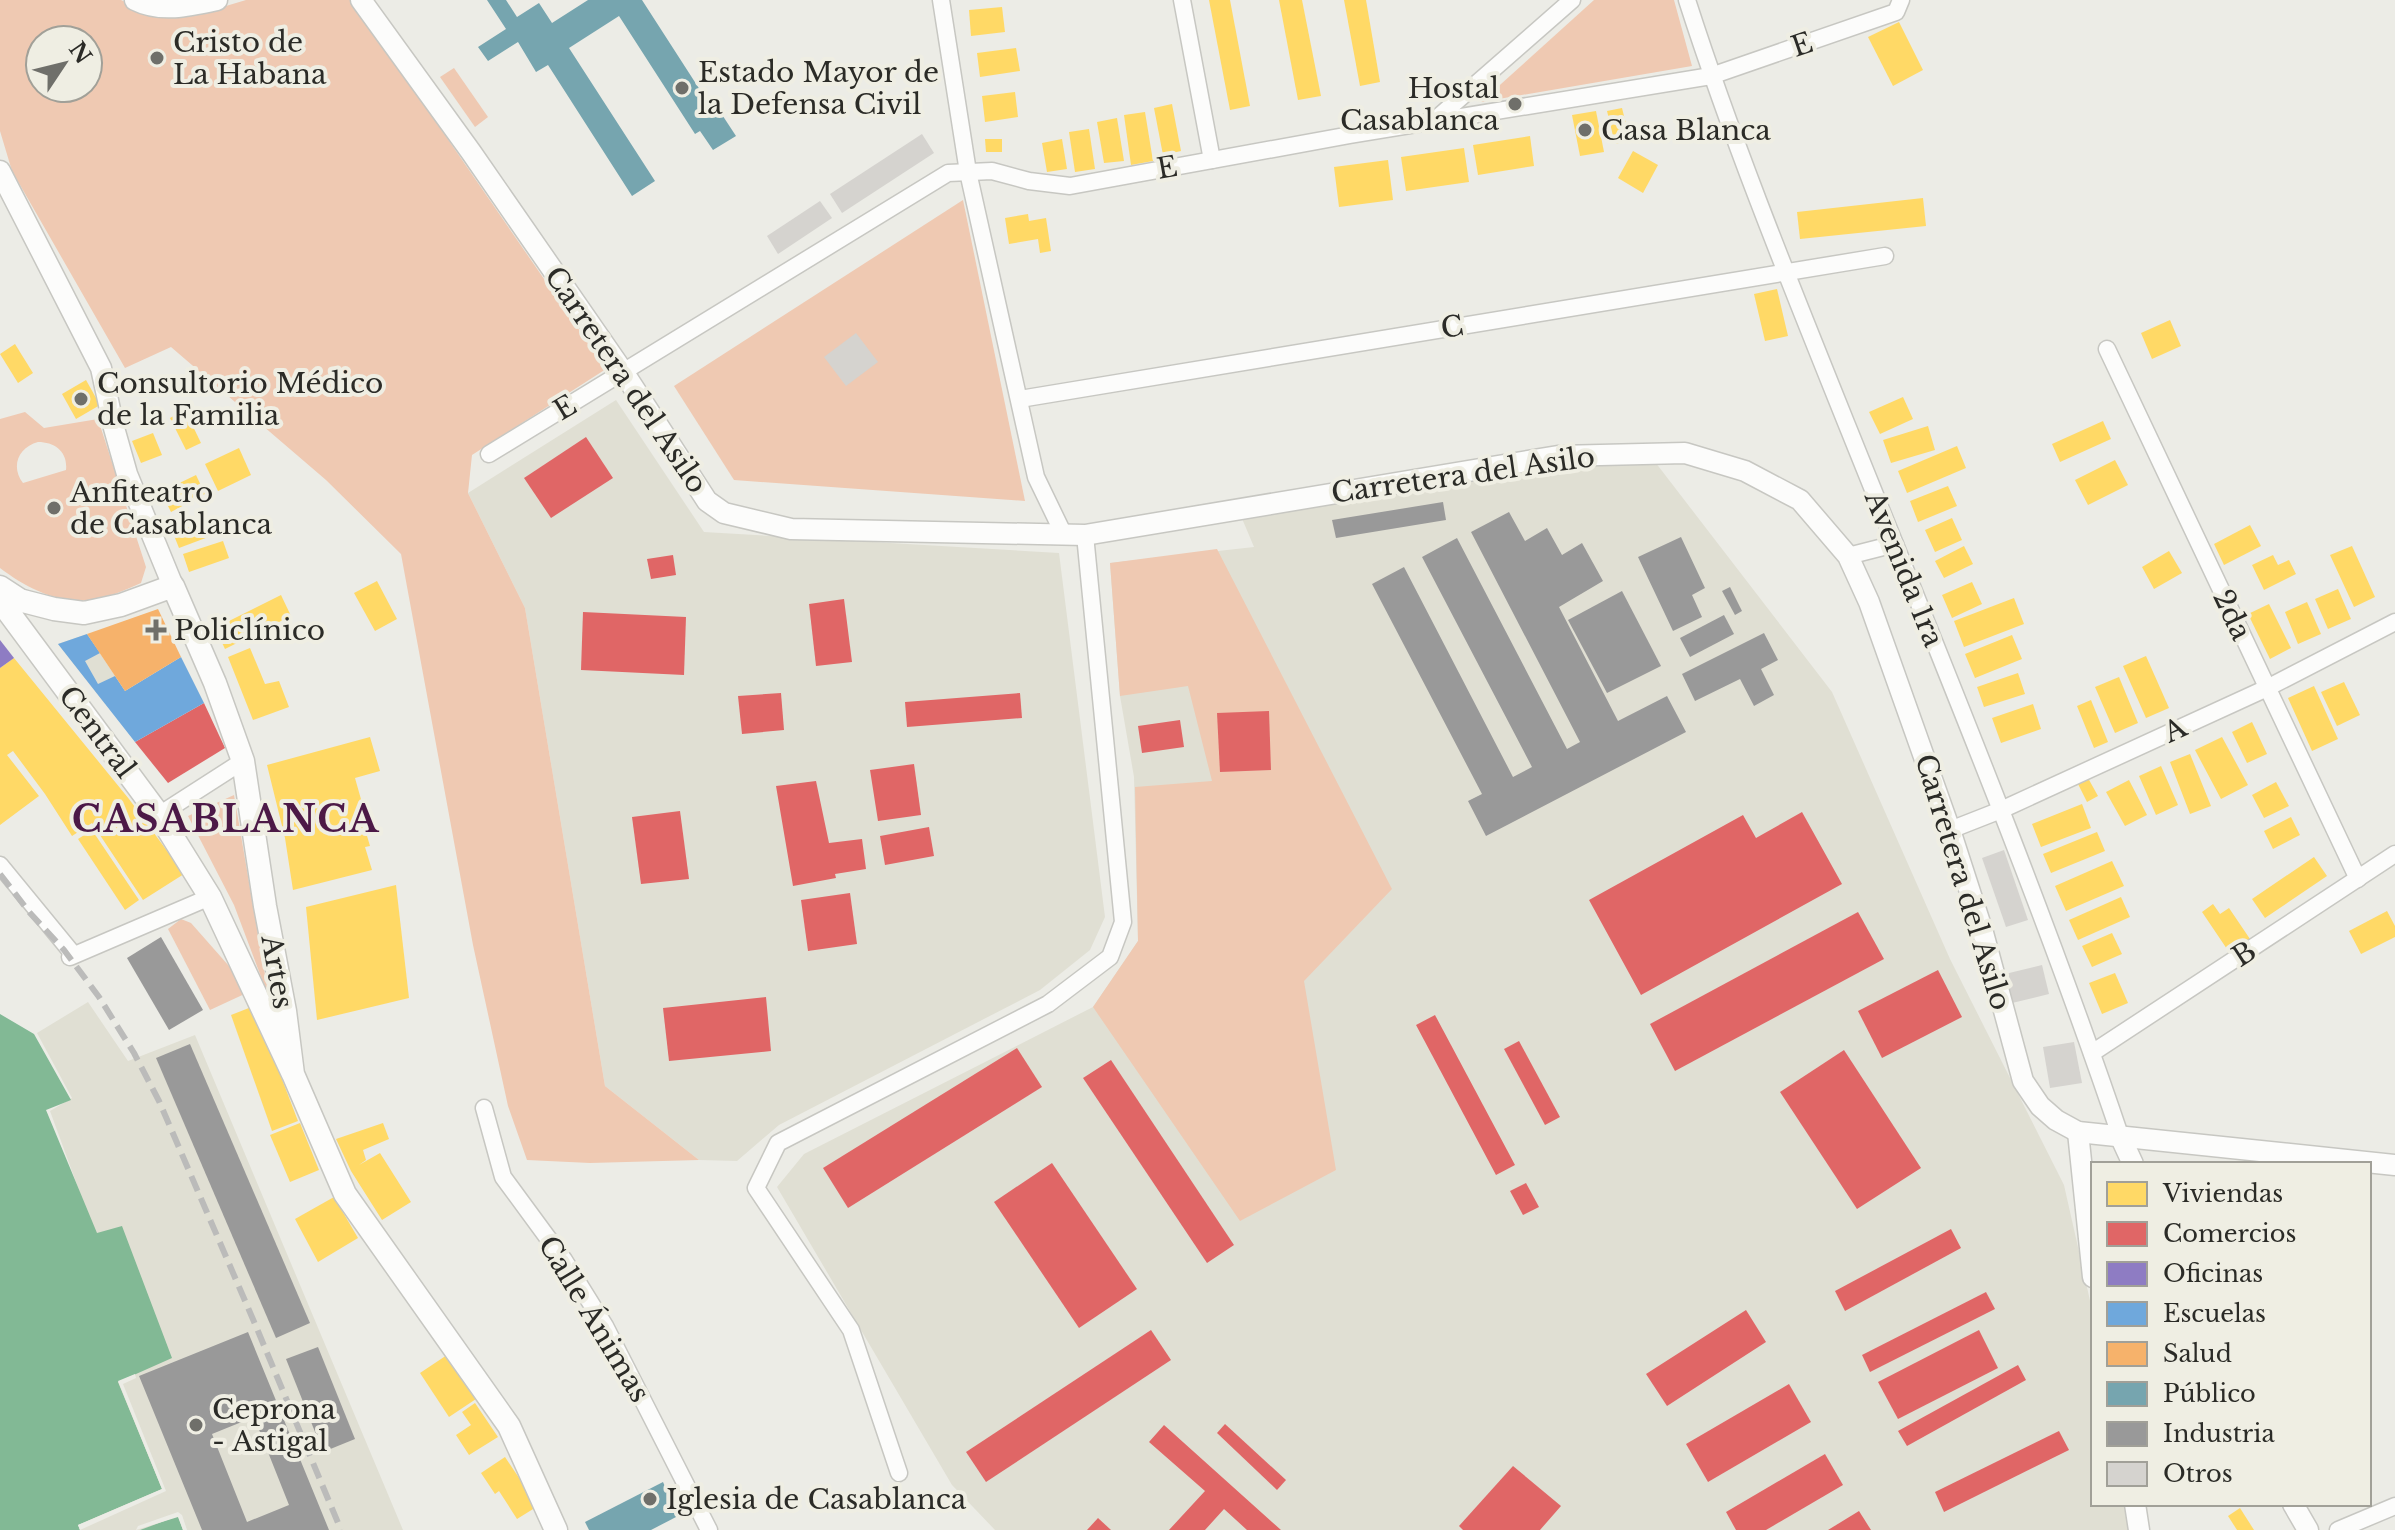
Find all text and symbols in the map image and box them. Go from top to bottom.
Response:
north arrow [24,24,104,104]
place label: Cristo de La Habana [173,25,327,92]
street label: E [1787,25,1817,65]
text: N [63,37,97,69]
marker: Cristo de La Habana [148,49,166,67]
place label: Estado Mayor de la Defensa Civil [698,55,939,122]
place label: Hostal Casablanca [1340,71,1499,138]
marker: Estado Mayor de la Defensa Civil [673,79,691,97]
marker: Hostal Casablanca [1506,95,1524,113]
place label: Casa Blanca [1601,113,1771,148]
marker: Casa Blanca [1576,121,1594,139]
street label: E [1154,149,1180,187]
street label: Carretera del Asilo [537,260,715,500]
street label: C [1438,308,1466,346]
place label: Consultorio Médico de la Familia [97,366,383,433]
street label: E [547,388,583,428]
marker: Consultorio Médico de la Familia [72,390,90,408]
street label: Carretera del Asilo [1329,439,1597,511]
place label: Anfiteatro de Casablanca [69,475,272,542]
street label: Avenida 1ra [1857,485,1951,652]
marker: Anfiteatro de Casablanca [45,499,63,517]
street label: 2da [2205,584,2259,646]
place label: Policlínico [174,613,325,648]
marker: Policlínico [145,619,167,641]
street label: Central [51,679,143,785]
street label: A [2157,709,2193,751]
street label: Carretera del Asilo [1907,750,2019,1014]
district label: CASABLANCA [72,797,380,842]
street label: Artes [253,931,301,1012]
street label: B [2225,933,2263,975]
legend [2091,1162,2371,1506]
text: Viviendas [2162,1179,2283,1208]
text: Comercios [2163,1219,2296,1248]
street label: Calle Ánimas [531,1229,657,1409]
text: Oficinas [2163,1259,2263,1288]
text: Escuelas [2163,1299,2266,1328]
text: Salud [2163,1339,2232,1368]
text: Público [2163,1379,2256,1408]
place label: Ceprona - Astigal [212,1392,336,1459]
marker: Ceprona - Astigal [187,1416,205,1434]
text: Industria [2163,1419,2275,1448]
text: Otros [2163,1459,2233,1488]
place label: Iglesia de Casablanca [666,1482,967,1517]
marker: Iglesia de Casablanca [641,1490,659,1508]

